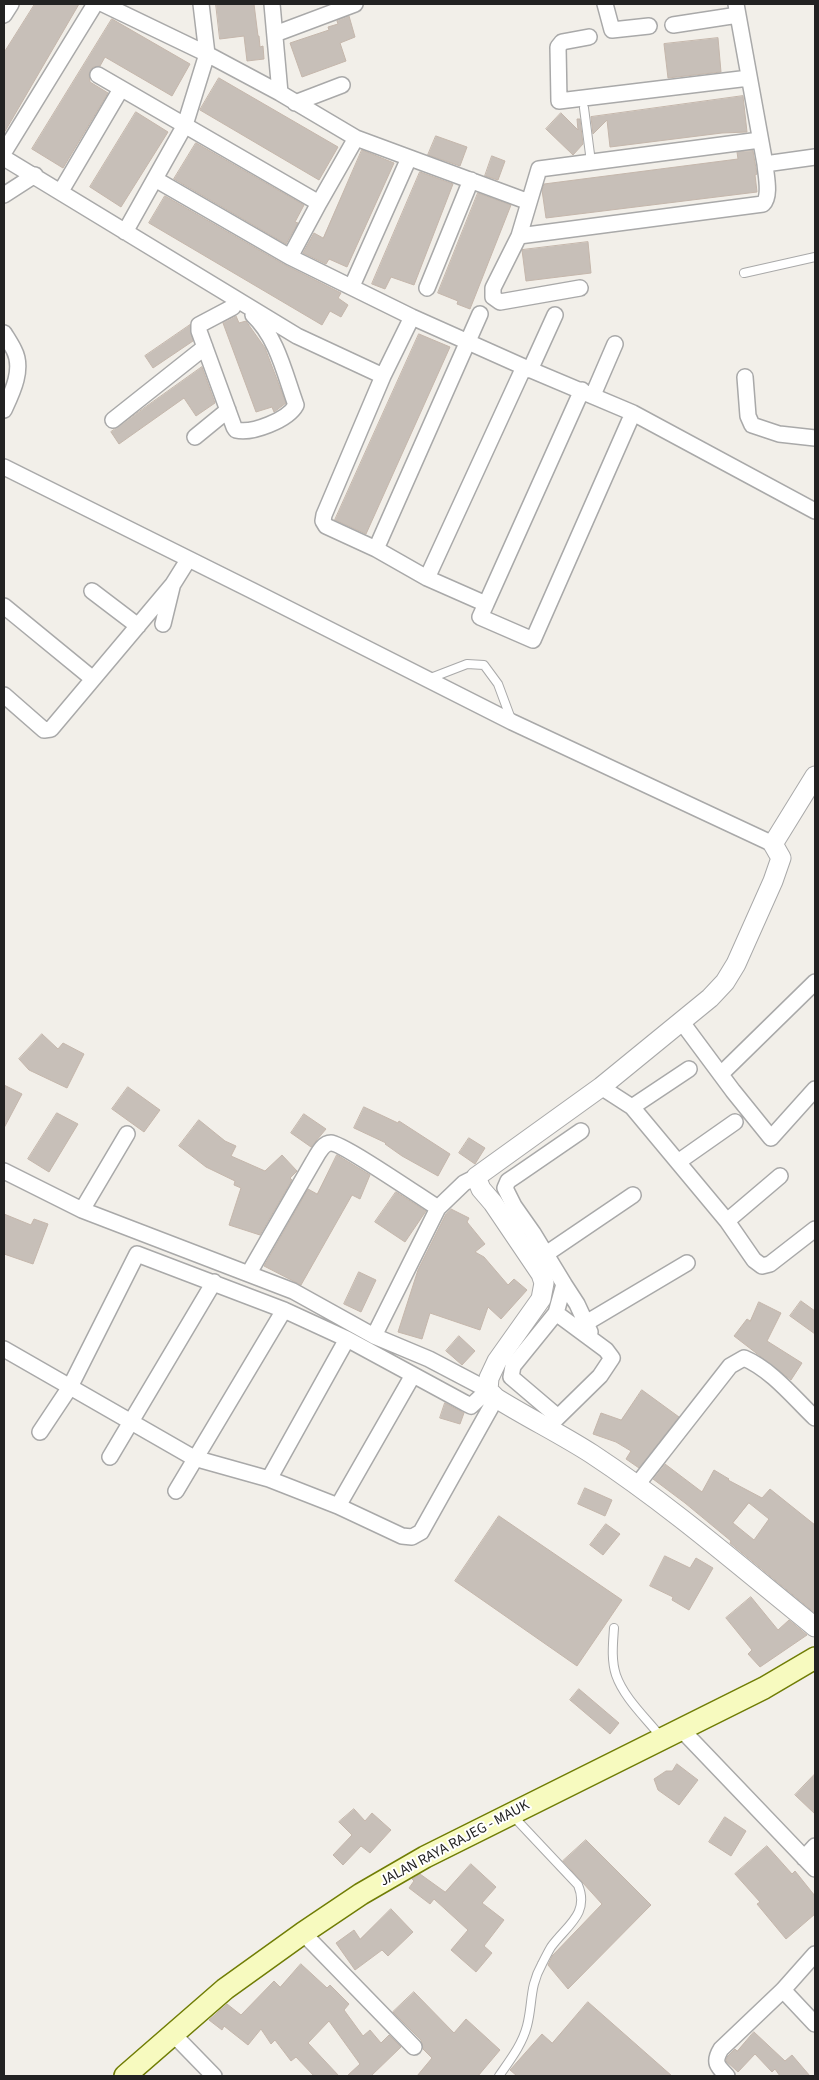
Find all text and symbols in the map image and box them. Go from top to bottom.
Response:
street label: JALAN RAYA RAJEG - MAUK [377,1797,533,1891]

